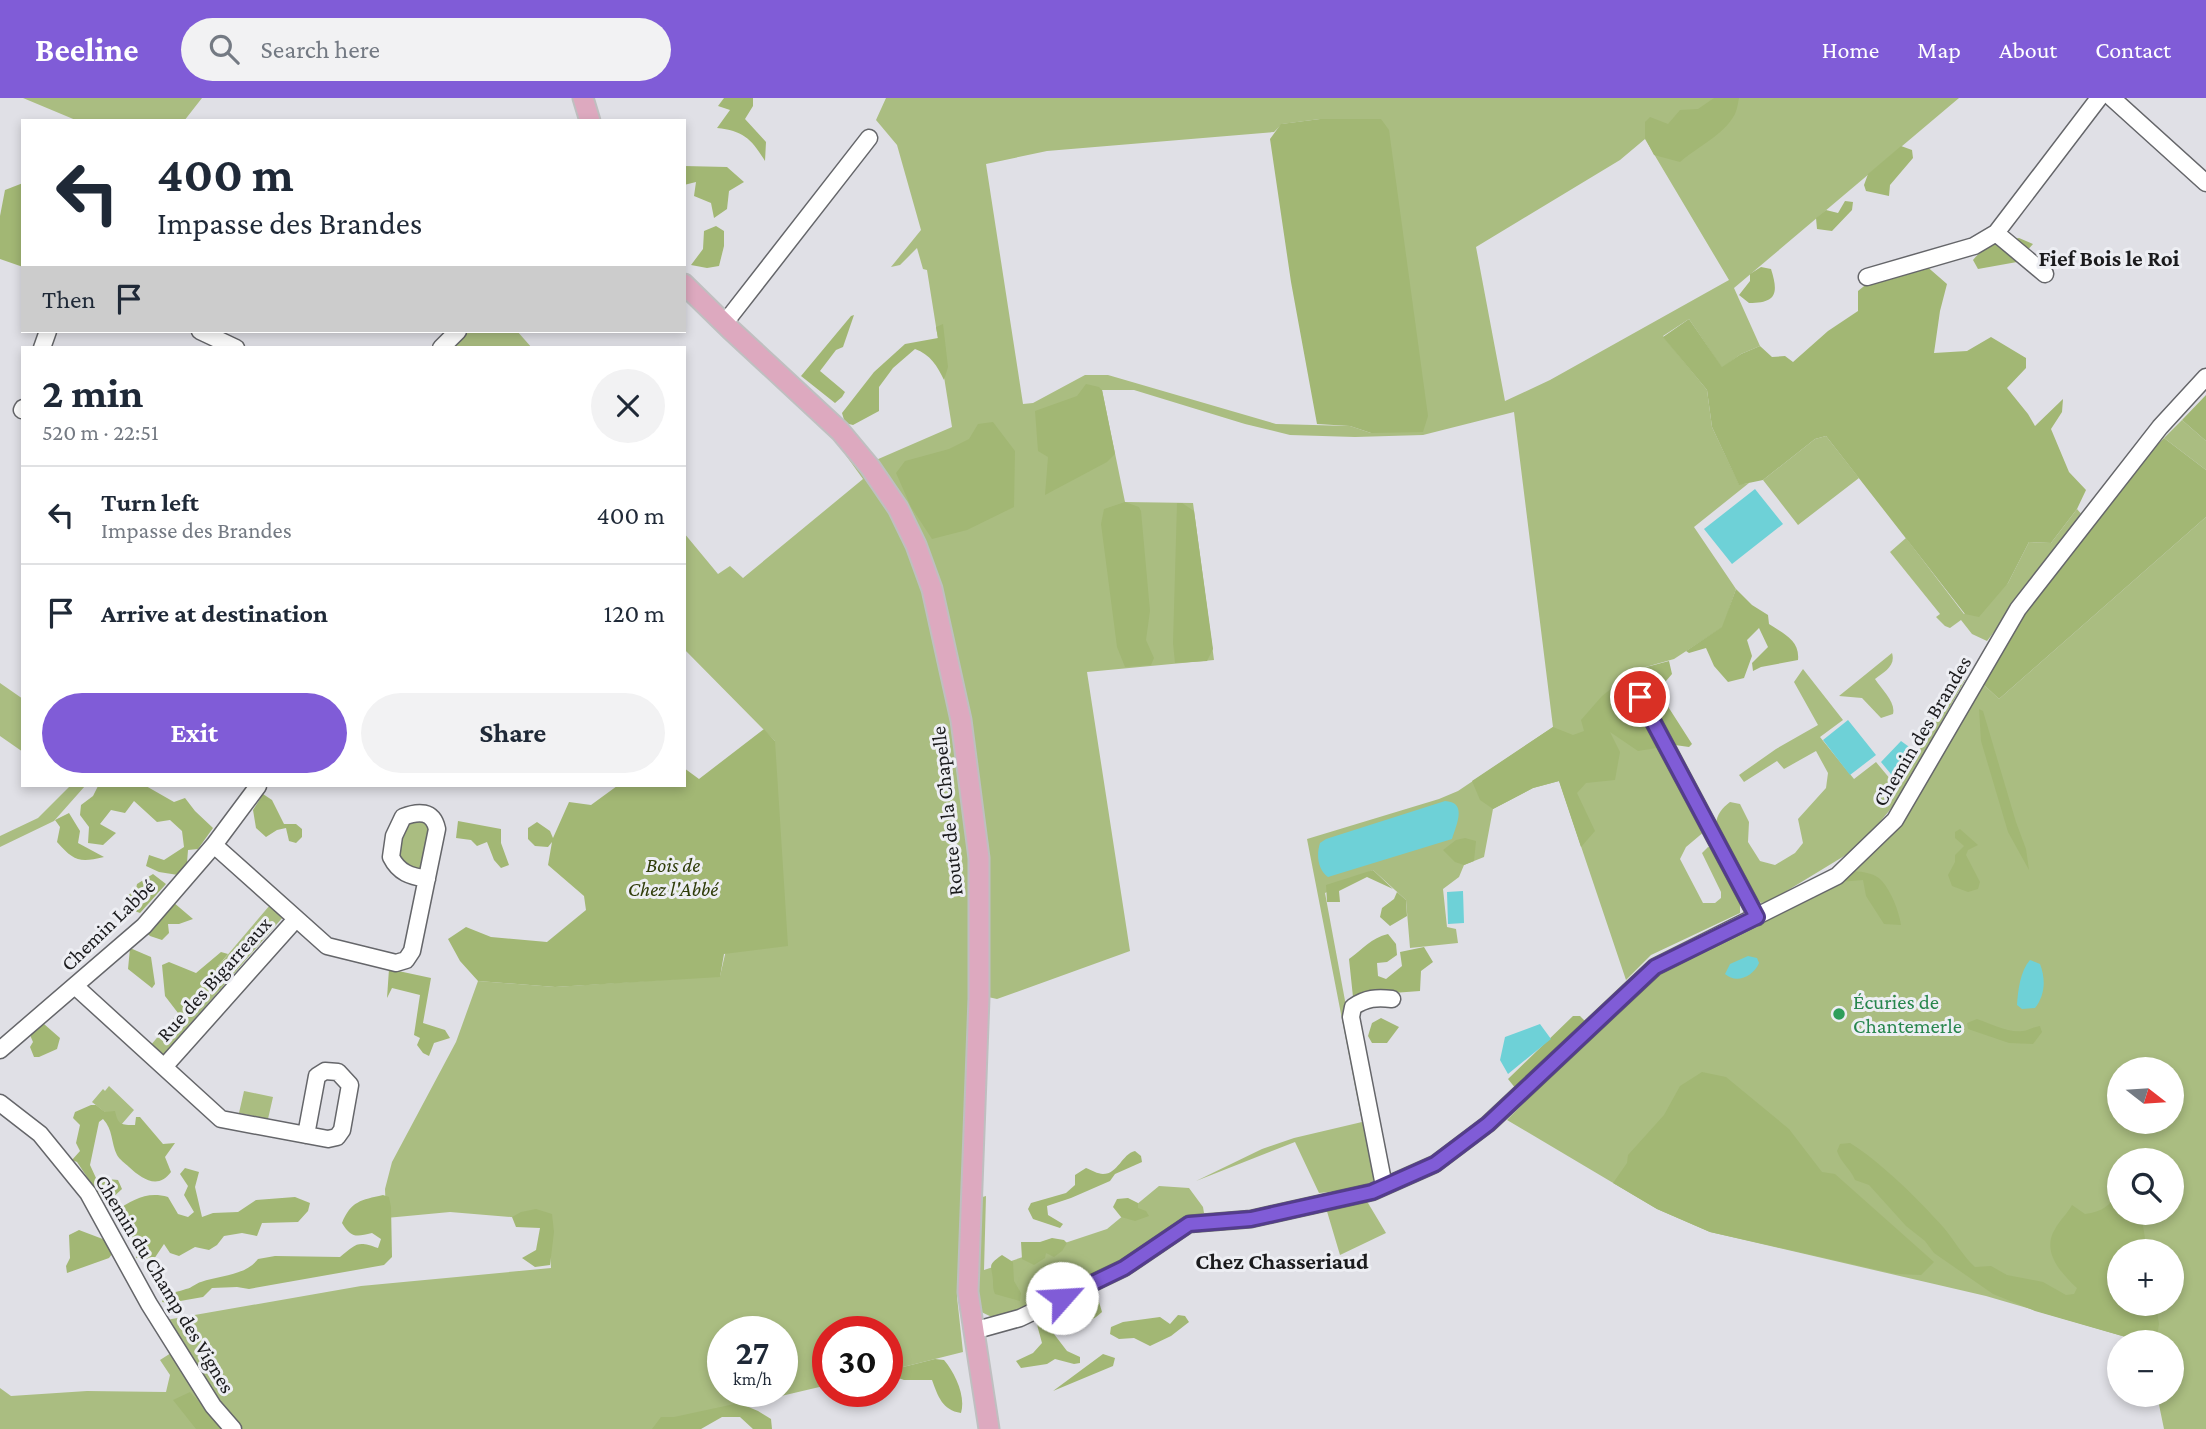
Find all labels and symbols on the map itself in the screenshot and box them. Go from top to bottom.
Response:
district label: Fief Bois le Roi [2038,245,2180,271]
street label: Chemin des Brandes [1868,652,1976,810]
pin [1610,667,1670,727]
street label: Route de la Chapelle [926,725,968,897]
park label: Bois de Chez l'Abbé [628,853,719,901]
street label: Chemin Labbé [56,874,160,976]
street label: Rue des Bigarreaux [152,912,276,1046]
place label: Écuries de Chantemerle [1853,990,1962,1038]
marker: Écuries de Chantemerle [1831,1006,1847,1022]
north arrow [2107,1057,2184,1134]
street label: Chemin du Champ des Vignes [90,1171,240,1397]
district label: Chez Chasseriaud [1195,1248,1369,1274]
position arrow [1025,1261,1099,1335]
speed limit sign: 30 [812,1316,903,1407]

